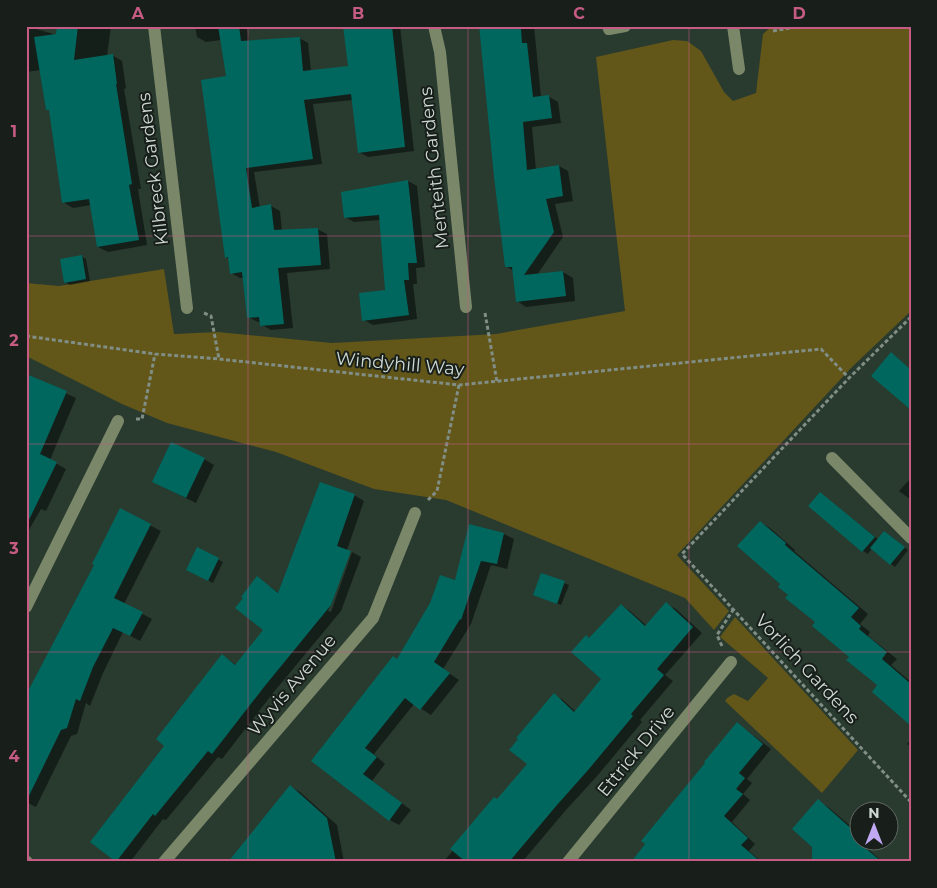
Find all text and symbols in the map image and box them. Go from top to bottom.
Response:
text: A [131,4,145,23]
text: B [352,4,364,23]
text: C [573,4,585,23]
text: D [792,4,806,23]
street label: Menteith Gardens [415,86,453,250]
street label: Kilbreck Gardens [133,91,173,247]
text: 1 [11,122,17,141]
text: 2 [9,331,19,350]
street label: Windyhill Way [335,347,465,381]
text: 3 [8,539,19,558]
street label: Vorlich Gardens [751,610,864,729]
street label: Wyvis Avenue [243,630,341,740]
street label: Ettrick Drive [593,701,679,801]
text: 4 [8,747,20,766]
north arrow [850,800,900,850]
text: N [868,804,880,822]

